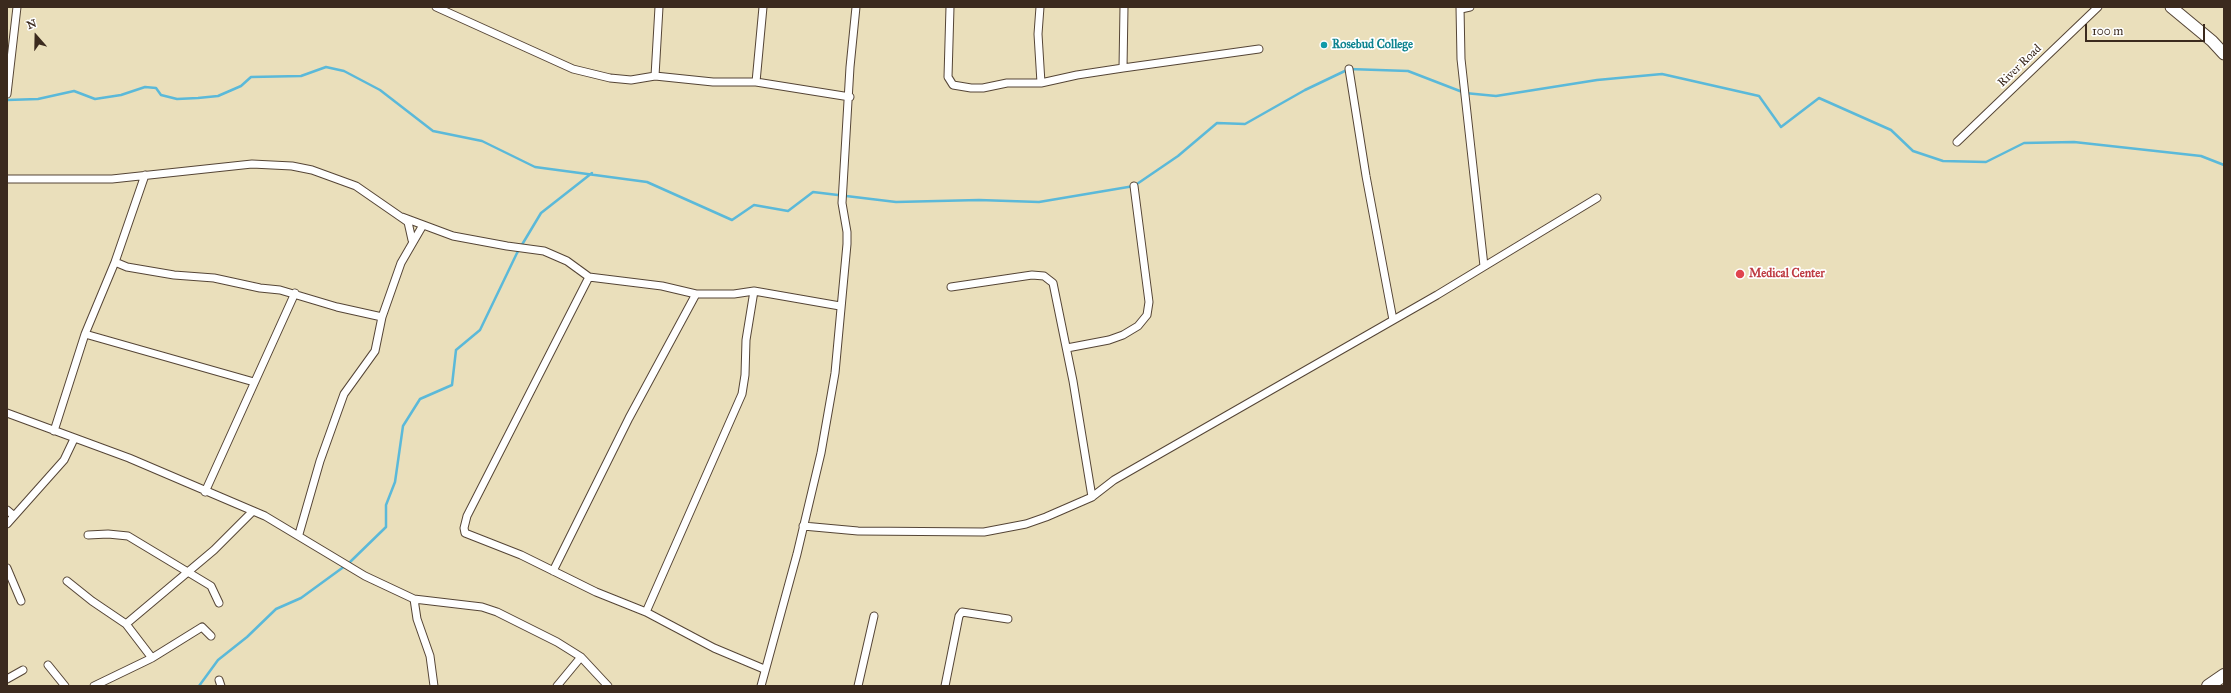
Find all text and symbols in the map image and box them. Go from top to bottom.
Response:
north arrow [16,16,56,56]
scale bar [2087,16,2207,42]
text: N [25,17,38,32]
text: 100 m [2092,24,2123,38]
place label: Rosebud College [1332,38,1413,52]
marker: Rosebud College [1319,40,1329,50]
street label: River Road [1995,42,2045,90]
place label: Medical Center [1749,267,1825,281]
marker: Medical Center [1734,268,1746,280]

